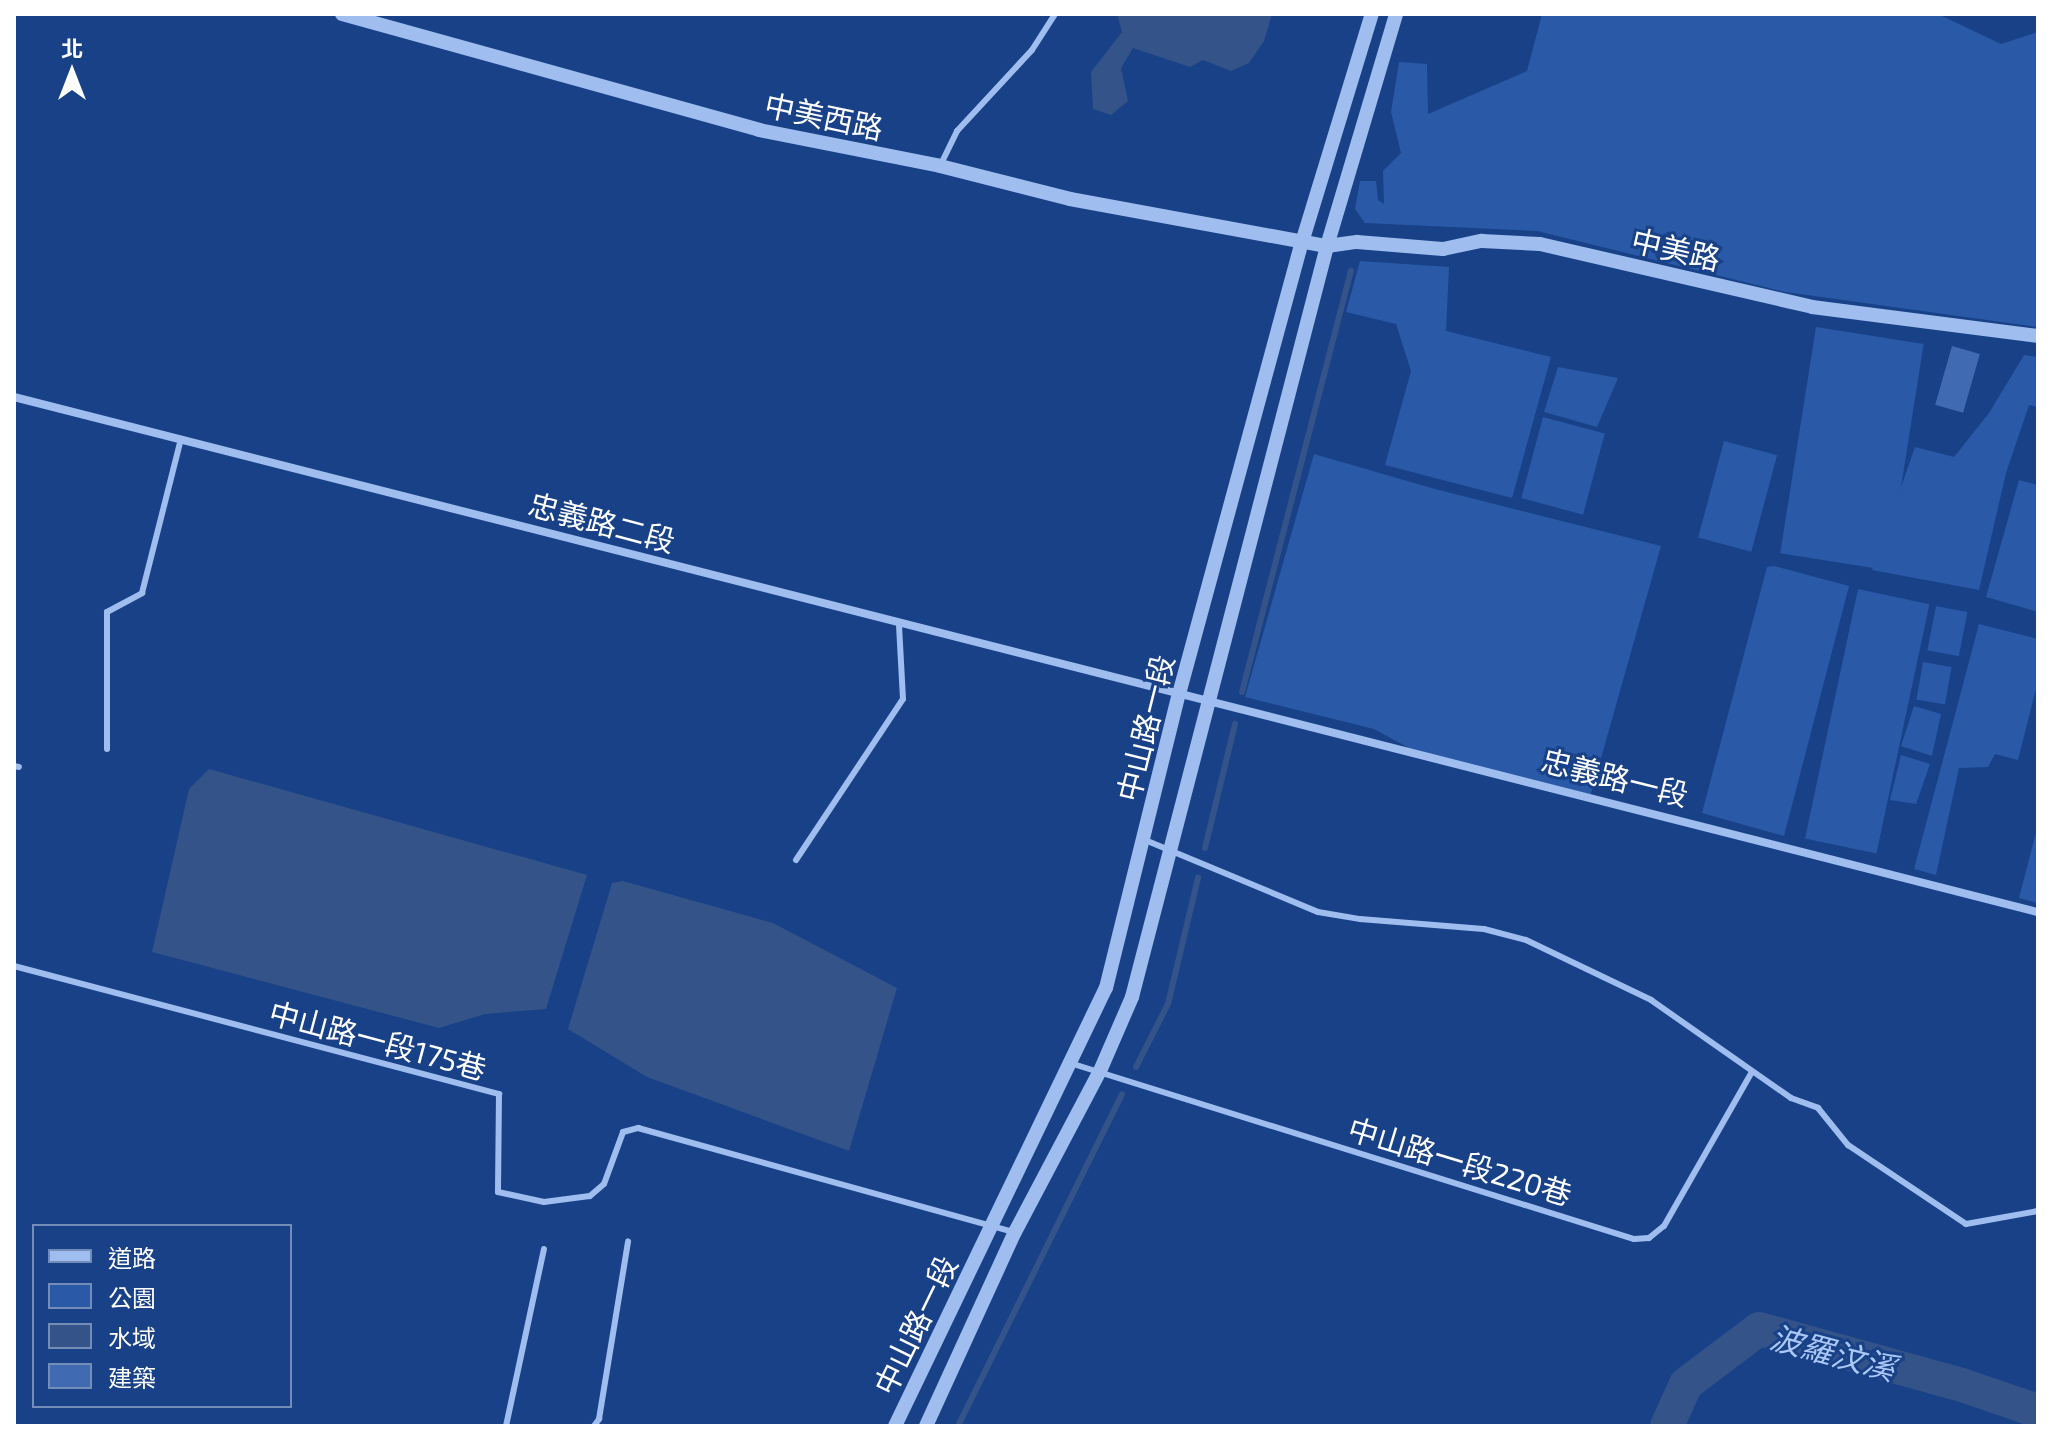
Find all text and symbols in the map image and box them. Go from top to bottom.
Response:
north arrow [32,32,112,112]
text: 北 [61,35,83,61]
street label: 中美西路 [762,86,886,146]
street label: 中美路 [1628,221,1724,277]
street label: 忠義路二段 [525,485,679,559]
street label: 中山路一段 [1109,651,1181,805]
street label: 忠義路一段 [1538,741,1692,813]
street label: 中山路一段175巷 [265,994,491,1086]
street label: 中山路一段220巷 [1344,1110,1576,1212]
legend [32,1224,292,1408]
text: 道路 [108,1243,156,1272]
street label: 中山路一段 [866,1250,964,1400]
text: 公園 [108,1283,156,1312]
water label: 波羅汶溪 [1766,1317,1900,1387]
text: 水域 [108,1323,156,1352]
text: 建築 [108,1363,156,1392]

